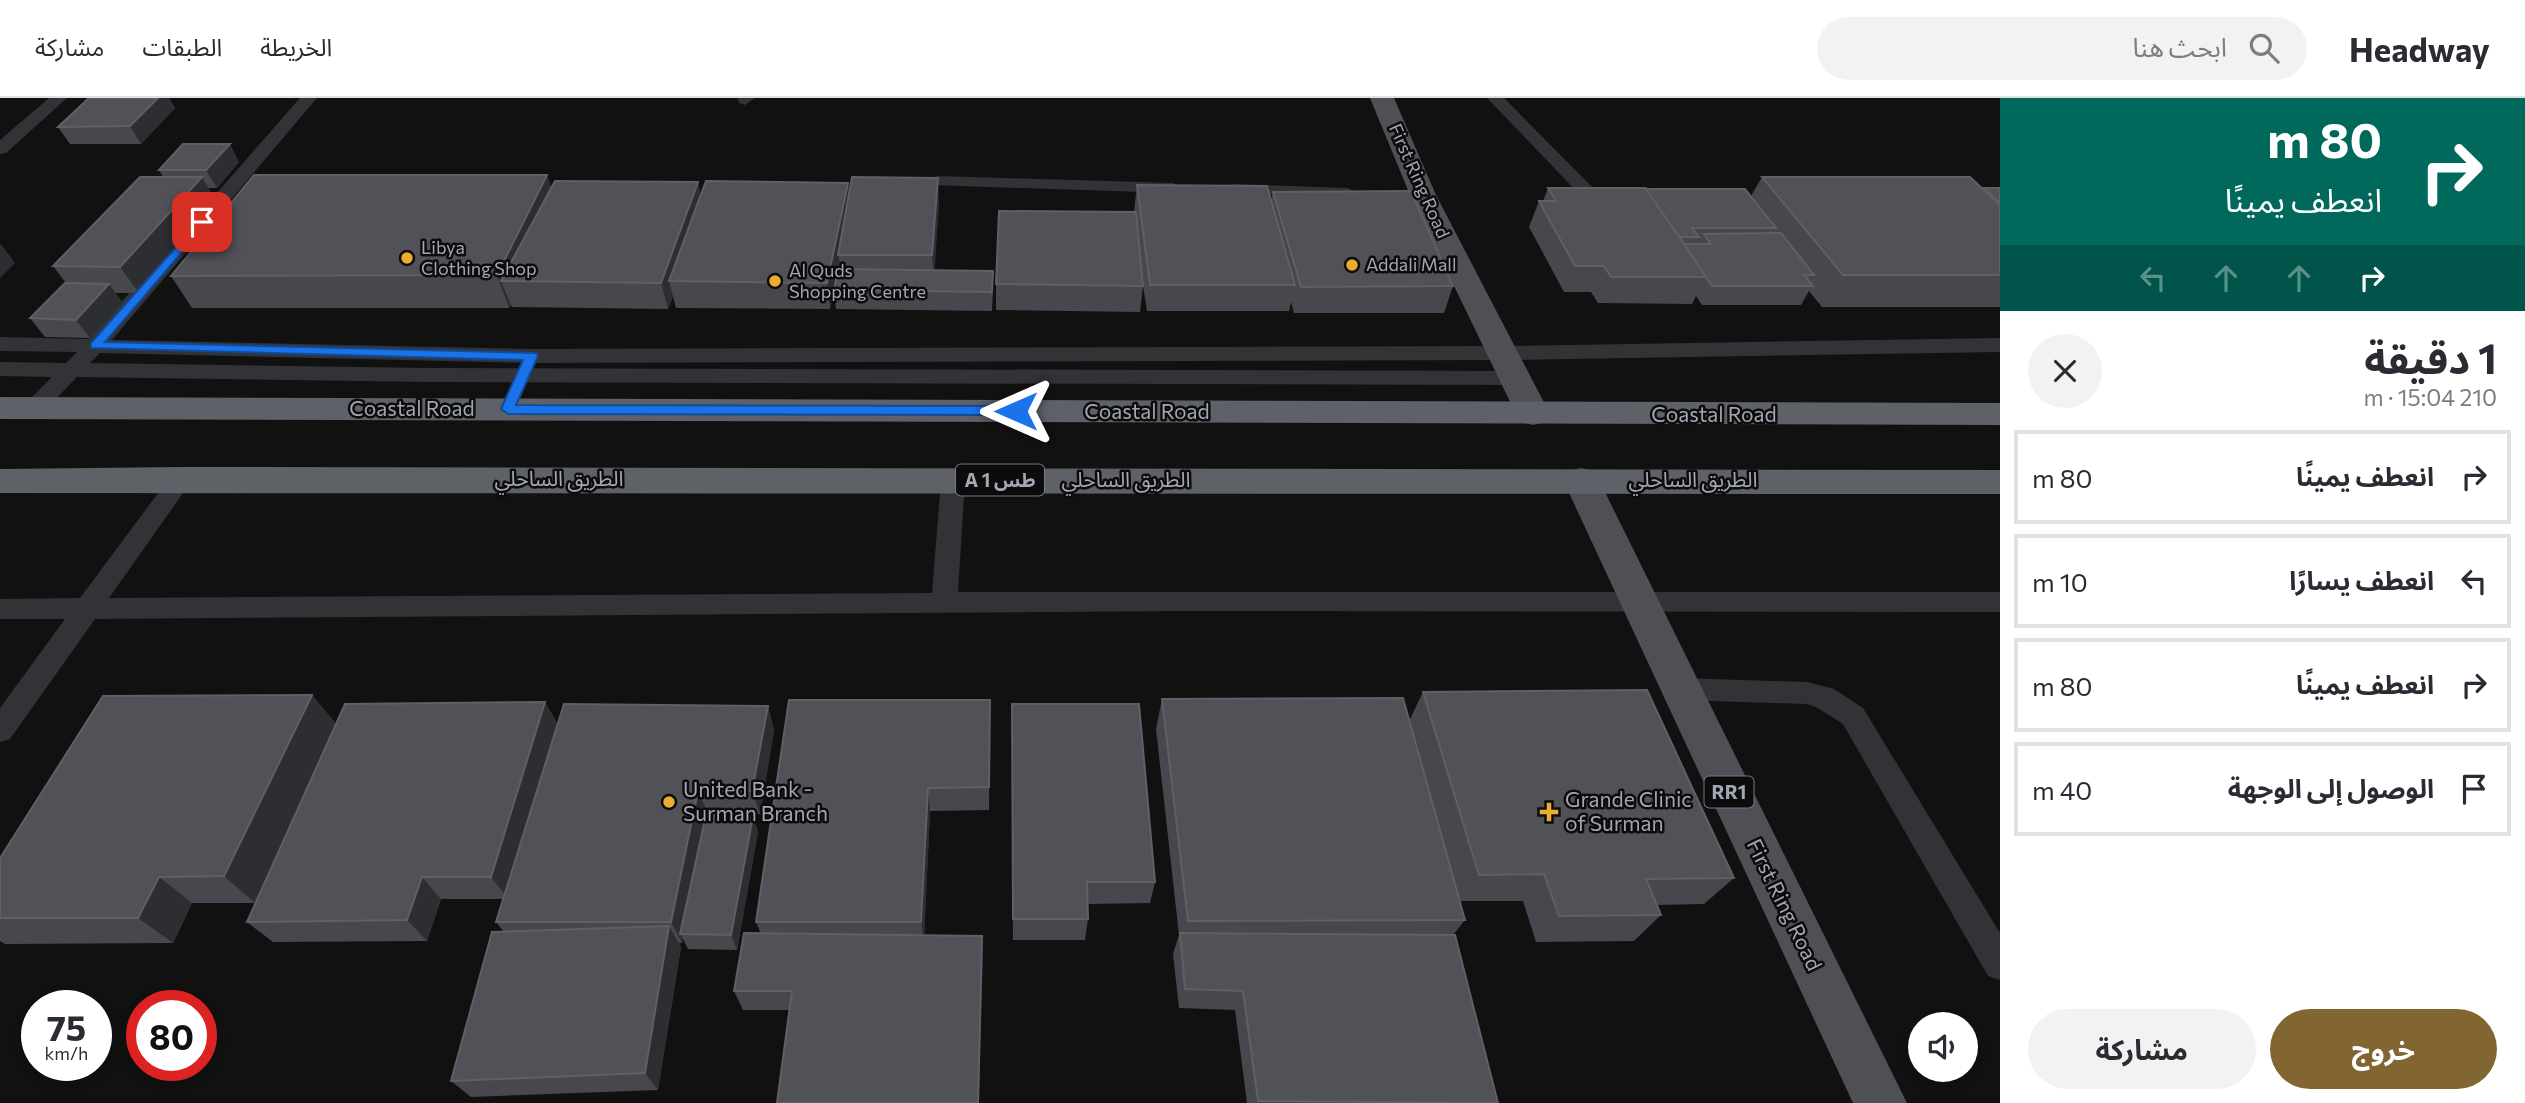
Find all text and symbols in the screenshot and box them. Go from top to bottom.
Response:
search box [1817,17,2307,80]
text: Headway [2349,28,2490,69]
icon: search [2245,29,2283,67]
text: ابحث هنا [2132,31,2227,62]
text: مشاركة [35,32,104,61]
text: الطبقات [142,32,222,61]
text: الخريطة [260,32,332,61]
text: 80 m [2267,108,2382,168]
street label: First Ring Road [1385,120,1455,241]
icon: right [2406,126,2497,217]
text: انعطف يمينًا [2225,179,2382,219]
pin [172,192,232,252]
icon: arrive [183,203,221,241]
place label: Libya Clothing Shop [421,236,537,279]
marker: Libya Clothing Shop [399,250,415,266]
place label: Addali Mall [1366,253,1456,275]
marker: Addali Mall [1344,257,1360,273]
place label: Al Quds Shopping Centre [789,259,926,302]
icon: left [2134,259,2172,297]
icon: ahead [2207,259,2245,297]
icon: ahead [2280,259,2318,297]
icon: right [2353,259,2391,297]
marker: Al Quds Shopping Centre [767,273,783,289]
text: 1 دقيقة [2364,331,2497,383]
button: close [2028,334,2102,408]
position arrow [979,374,1053,448]
text: 210 m · 15:04 [2363,383,2497,411]
street label: Coastal Road [349,395,475,420]
street label: Coastal Road [1084,398,1210,423]
street label: Coastal Road [1651,401,1777,426]
icon: right [2455,458,2493,496]
text: انعطف يمينًا [2296,460,2434,491]
text: 80 m [2032,462,2092,493]
road number: A 1 طس [956,464,1044,496]
street label: الطريق الساحلي [495,465,623,495]
street label: الطريق الساحلي [1062,466,1190,496]
street label: الطريق الساحلي [1629,466,1757,496]
icon: left [2455,562,2493,600]
text: انعطف يسارًا [2289,564,2434,595]
text: 10 m [2032,566,2088,597]
icon: right [2455,666,2493,704]
text: انعطف يمينًا [2296,668,2434,699]
text: 80 m [2032,670,2092,701]
icon: arrive [2455,770,2493,808]
text: الوصول إلى الوجهة [2228,772,2434,803]
text: 40 m [2032,774,2092,805]
place label: United Bank - Surman Branch [683,776,828,825]
road number: RR1 [1704,776,1754,807]
place label: Grande Clinic of Surman [1565,786,1692,835]
marker: United Bank - Surman Branch [661,794,677,810]
marker: Grande Clinic of Surman [1539,802,1559,822]
street label: First Ring Road [1743,834,1828,974]
speed limit sign: 80 [126,990,217,1081]
text: 75 [47,1005,86,1048]
button: مشاركة [2028,1009,2256,1089]
button: خروج [2270,1009,2497,1089]
map controls [1908,1012,1978,1082]
button: sound [1908,1012,1978,1082]
text: km/h [45,1042,88,1064]

